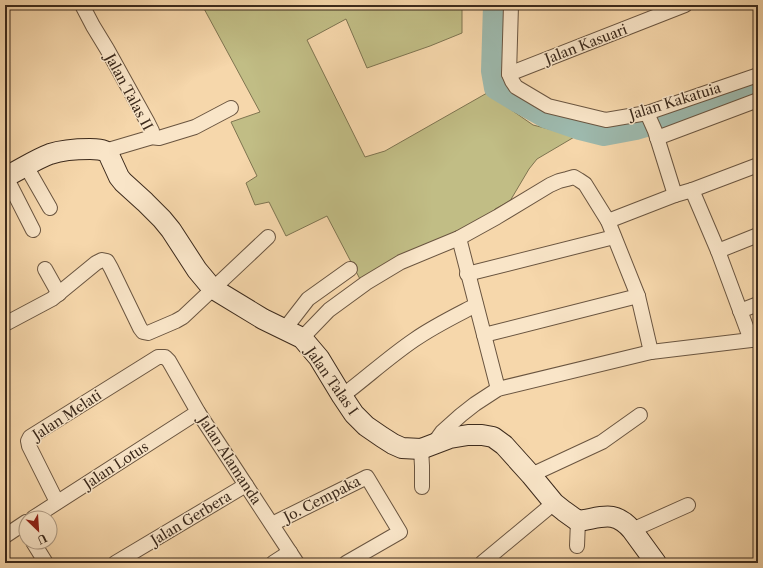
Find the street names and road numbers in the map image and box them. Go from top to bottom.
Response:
street label: Jalan Kasuari [540,20,630,69]
street label: Jalan Talas II [100,49,157,133]
street label: Jalan Kakatuia [625,78,724,124]
street label: Jalan Talas I [301,342,362,419]
street label: Jalan Melati [27,386,105,445]
street label: Jalan Alamanda [193,410,266,508]
street label: Jalan Lotus [79,437,152,494]
street label: Jo. Cempaka [279,472,364,527]
street label: Jalan Gerbera [146,487,235,550]

